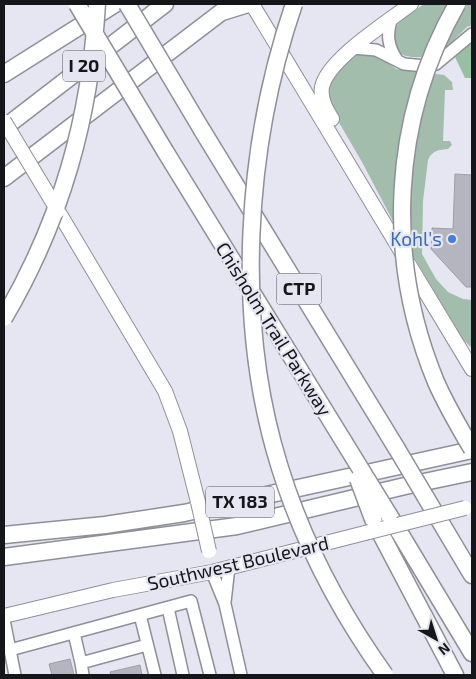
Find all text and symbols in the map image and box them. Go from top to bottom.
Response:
road number: I 20 [63,50,105,82]
place label: Kohl's [390,227,442,250]
marker: Kohl's [446,233,458,245]
street label: Chisholm Trail Parkway [212,238,337,420]
road number: CTP [276,274,322,304]
road number: TX 183 [206,487,274,518]
street label: Southwest Boulevard [145,530,331,595]
north arrow [411,614,461,664]
text: N [435,640,454,659]

